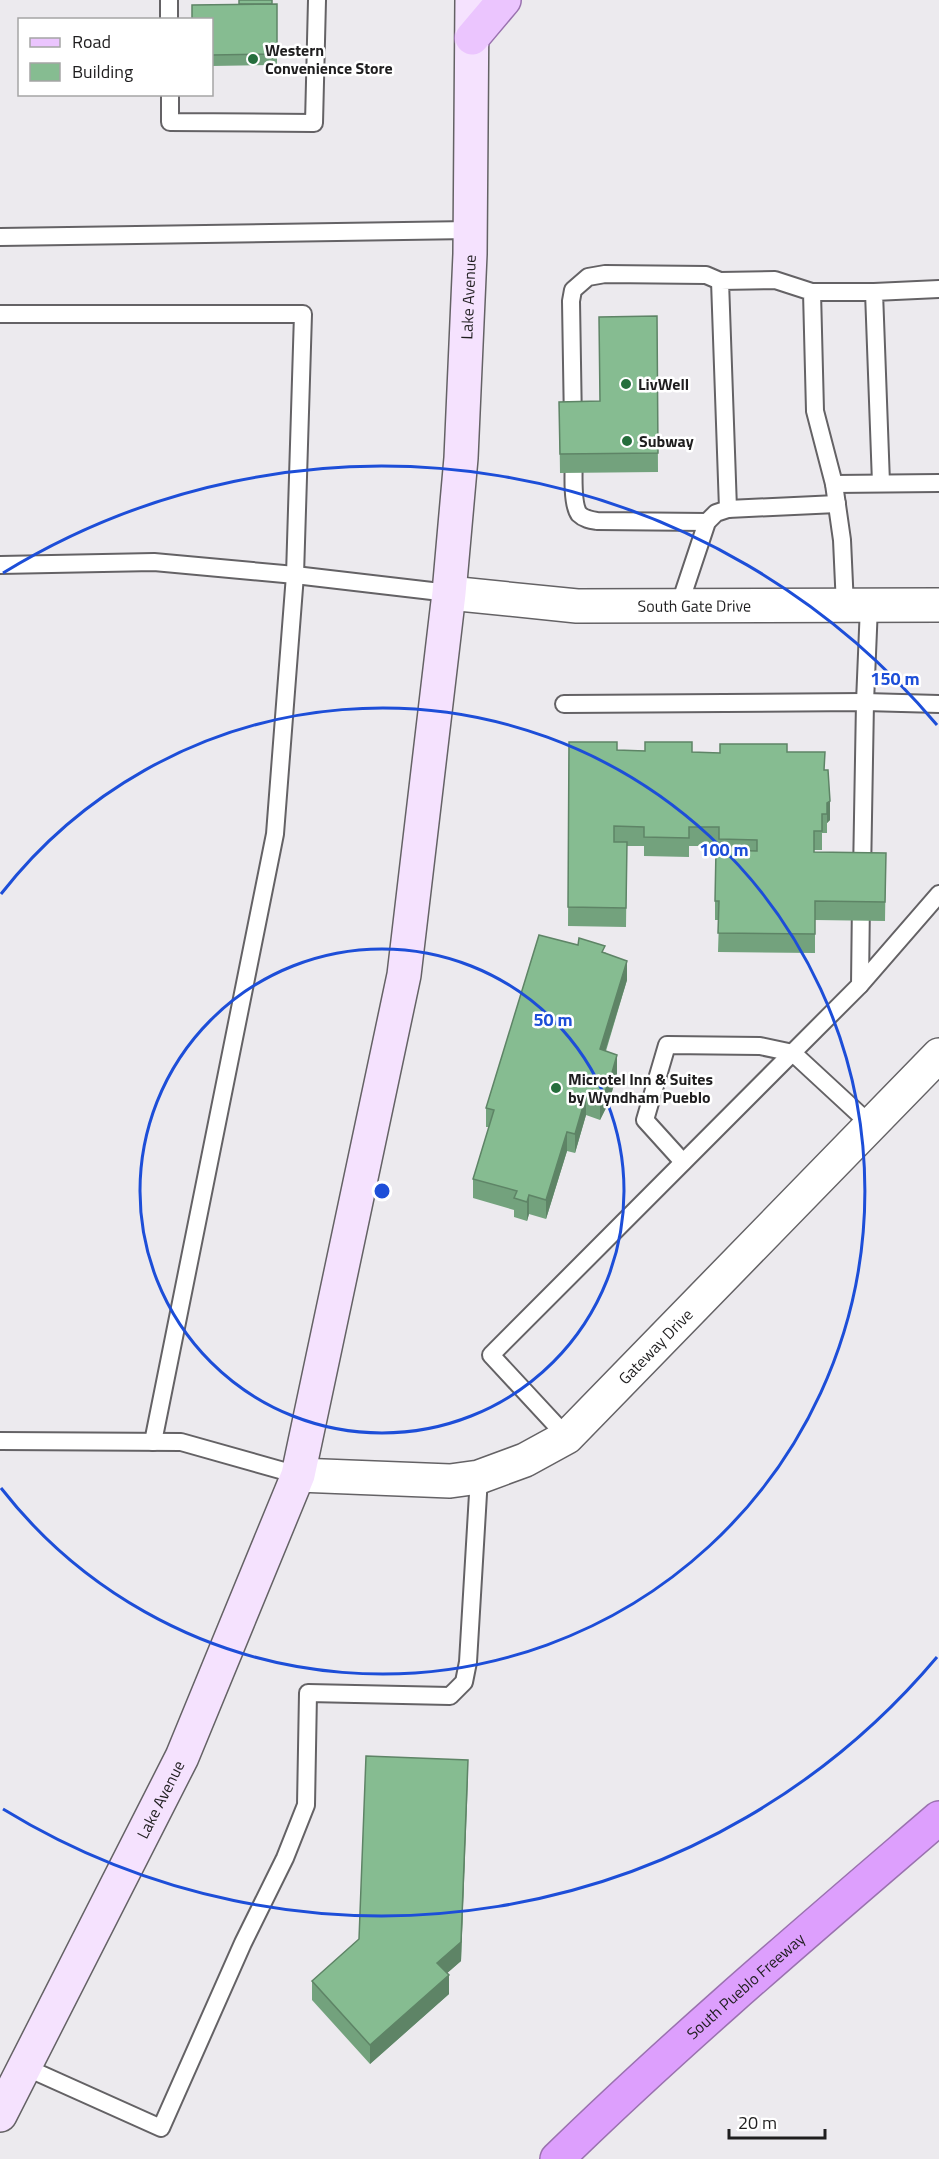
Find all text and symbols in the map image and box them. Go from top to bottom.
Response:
legend [18,18,213,96]
text: Road [72,28,111,55]
place label: Western Convenience Store [265,38,393,80]
marker: Western Convenience Store [246,52,260,66]
text: Building [72,58,133,85]
street label: Lake Avenue [454,254,482,340]
place label: LivWell [638,372,689,396]
marker: LivWell [619,377,633,391]
place label: Subway [639,429,694,453]
marker: Subway [620,434,634,448]
street label: South Gate Drive [638,594,751,618]
text: 150 m [870,665,920,692]
text: 100 m [699,836,749,863]
text: 50 m [533,1006,573,1033]
place label: Microtel Inn & Suites by Wyndham Pueblo [568,1067,713,1109]
marker: Microtel Inn & Suites by Wyndham Pueblo [549,1081,563,1095]
centre of rings [372,1181,392,1201]
street label: Gateway Drive [613,1303,698,1390]
street label: Lake Avenue [130,1756,190,1843]
street label: South Pueblo Freeway [681,1927,810,2045]
scale bar [729,2102,825,2140]
text: 20 m [738,2109,777,2136]

